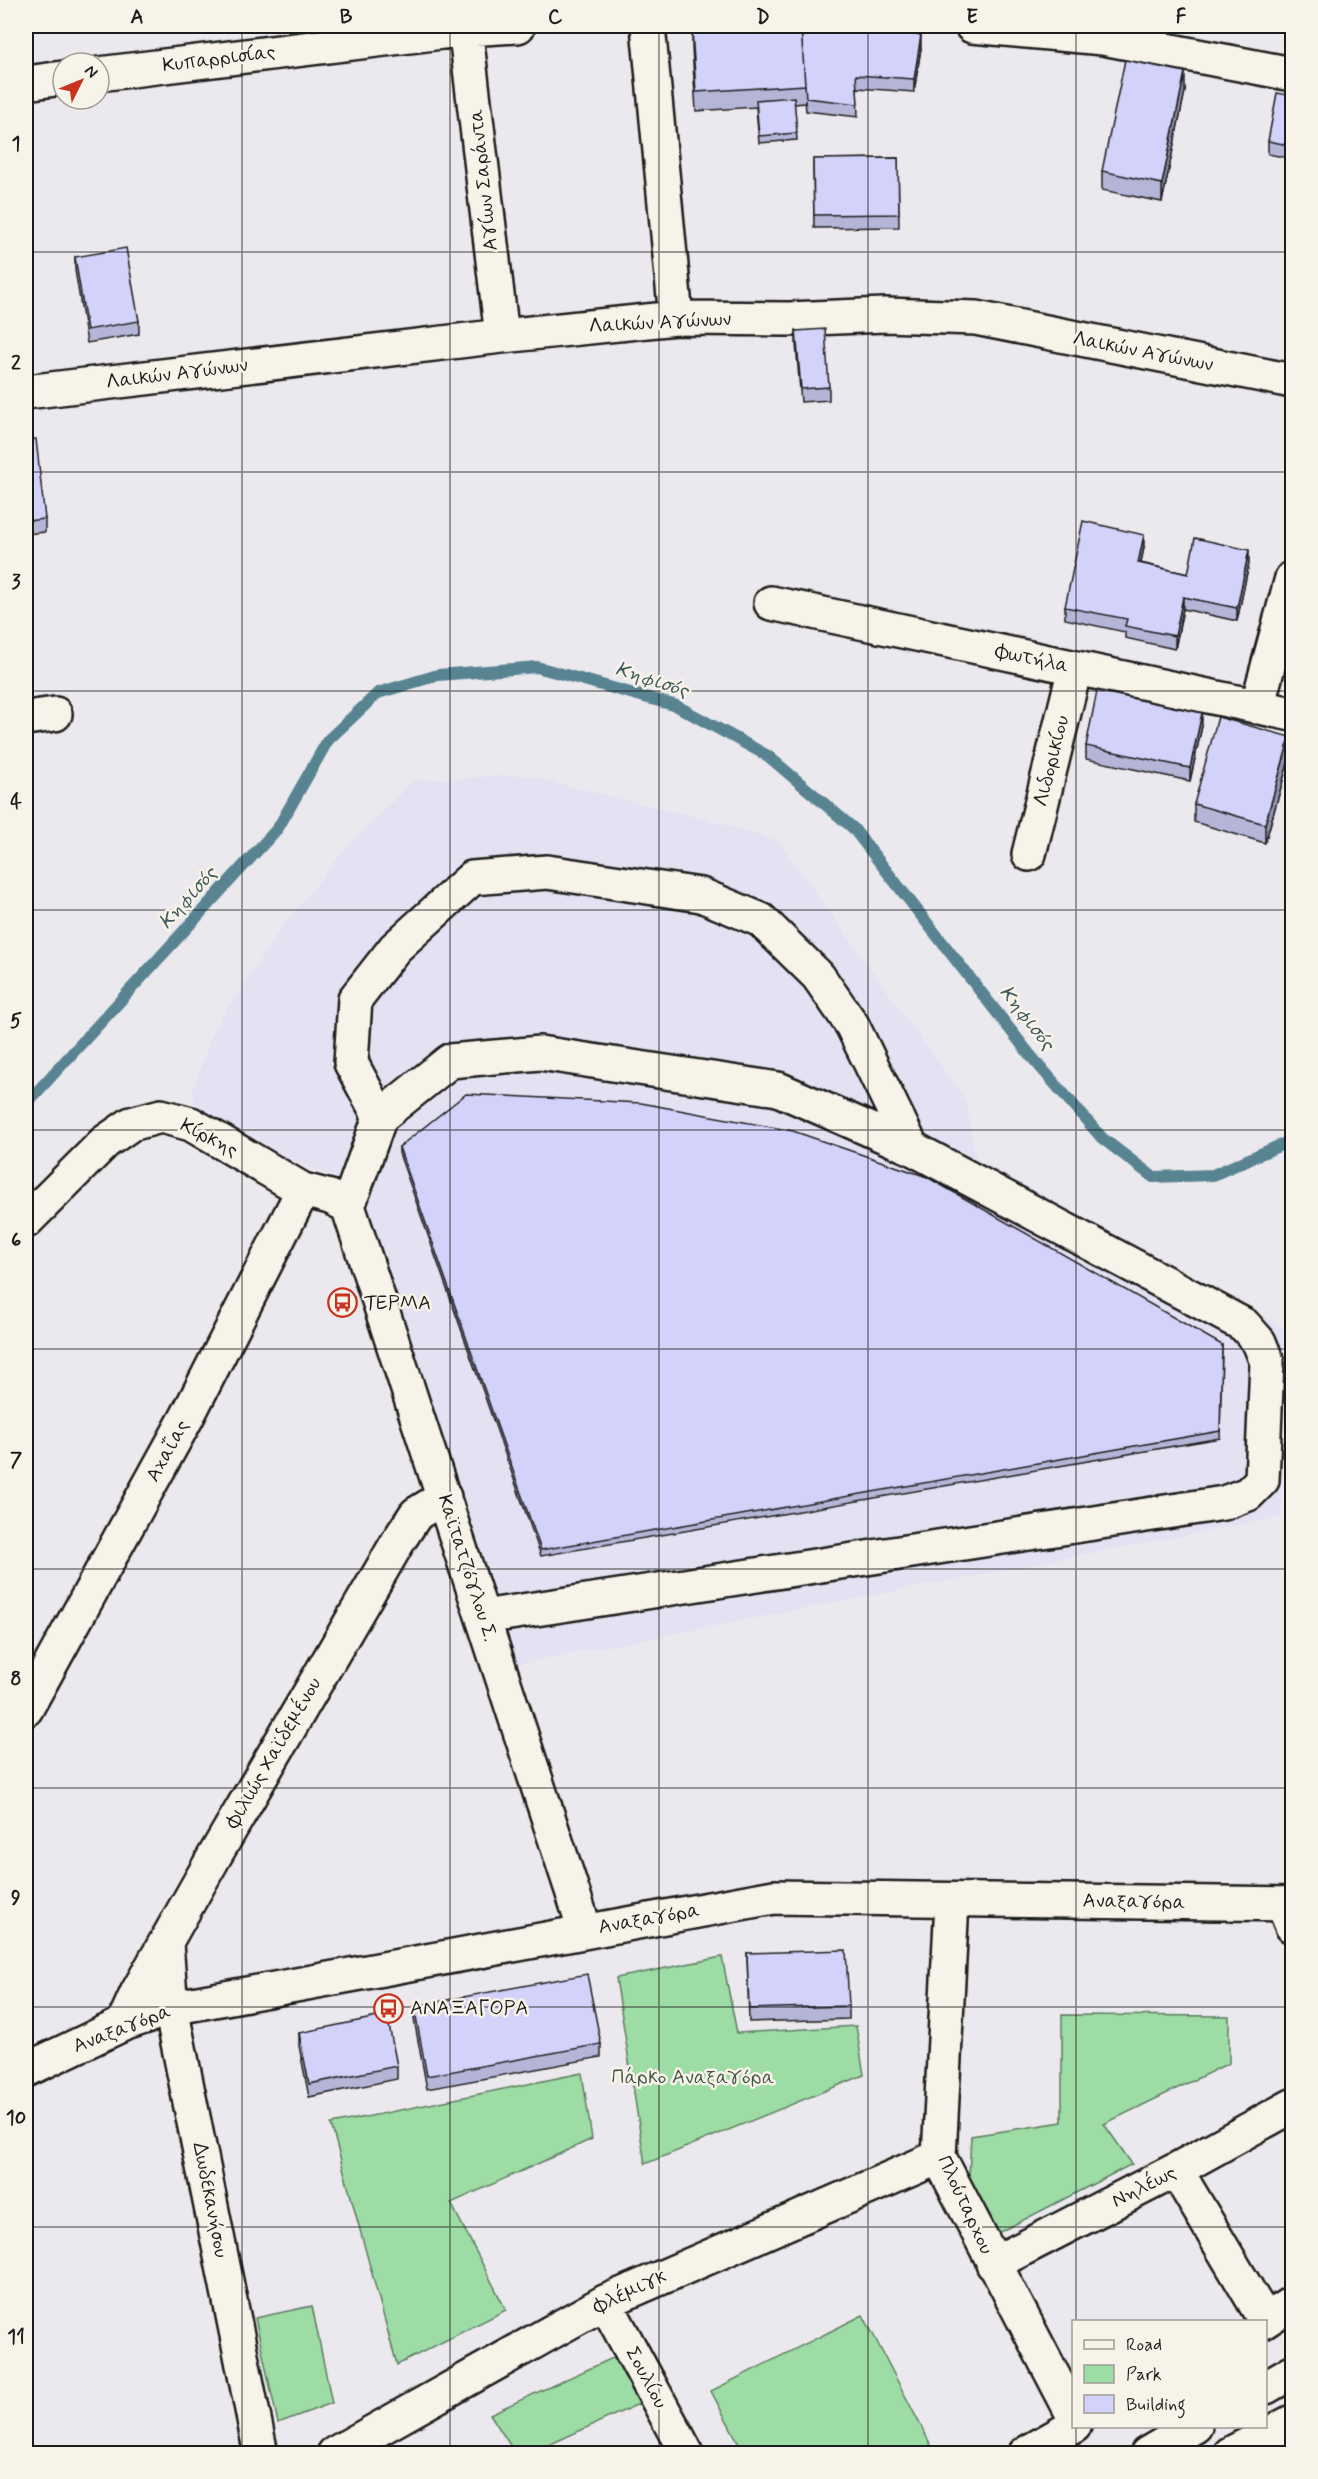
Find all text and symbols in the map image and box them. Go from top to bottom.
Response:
text: A [130,4,144,31]
text: B [340,4,353,31]
text: C [548,4,563,31]
text: D [756,4,770,31]
text: E [966,4,978,31]
text: F [1176,4,1187,31]
street label: Κυπαρρισίας [161,39,277,79]
north arrow [51,51,111,111]
text: N [80,61,102,83]
street label: Αγίων Σαράντα [463,107,505,252]
text: 1 [12,131,20,158]
street label: Λαικών Αγώνων [588,306,732,340]
street label: Λαικών Αγώνων [1070,325,1216,379]
text: 2 [11,350,21,377]
street label: Λαικών Αγώνων [105,352,250,396]
text: 3 [11,569,21,596]
street label: Φωτήλα [992,638,1071,680]
water label: Κηφισός [612,655,694,706]
street label: Λιδορικίου [1028,713,1076,809]
text: 4 [10,789,22,816]
water label: Κηφισός [152,859,225,935]
water label: Κηφισός [993,980,1062,1058]
text: 5 [10,1008,22,1035]
street label: Κίρκης [175,1112,243,1164]
text: 6 [11,1227,21,1254]
bus stop icon: ΤΕΡΜΑ [327,1287,359,1319]
place label: ΤΕΡΜΑ [364,1290,431,1317]
street label: Αχαΐας [140,1415,196,1487]
text: 7 [10,1447,22,1474]
street label: Καϊτατζόγλου Σ. [431,1491,503,1645]
text: 8 [10,1666,22,1693]
street label: Φιλιώς Χαϊδεμένου [219,1672,328,1834]
text: 9 [11,1885,21,1912]
street label: Αναξαγόρα [1082,1888,1186,1916]
street label: Αναξαγόρα [596,1897,702,1941]
bus stop icon: ΑΝΑΞΑΓΟΡΑ [373,1992,405,2024]
place label: ΑΝΑΞΑΓΟΡΑ [410,1995,528,2022]
street label: Αναξαγόρα [69,1998,175,2060]
park label: Πάρκο Αναξαγόρα [611,2064,775,2091]
text: 10 [6,2105,26,2132]
street label: Δωδεκανήσου [186,2140,234,2260]
street label: Πλούταρχου [930,2151,1000,2259]
street label: Νηλέως [1107,2159,1181,2215]
street label: Φλέμιγκ [588,2263,671,2321]
legend [1072,2320,1267,2428]
text: 11 [7,2324,25,2351]
text: Road [1126,2333,1162,2357]
street label: Σουλίου [619,2342,673,2414]
text: Park [1126,2363,1162,2387]
text: Building [1126,2393,1186,2419]

